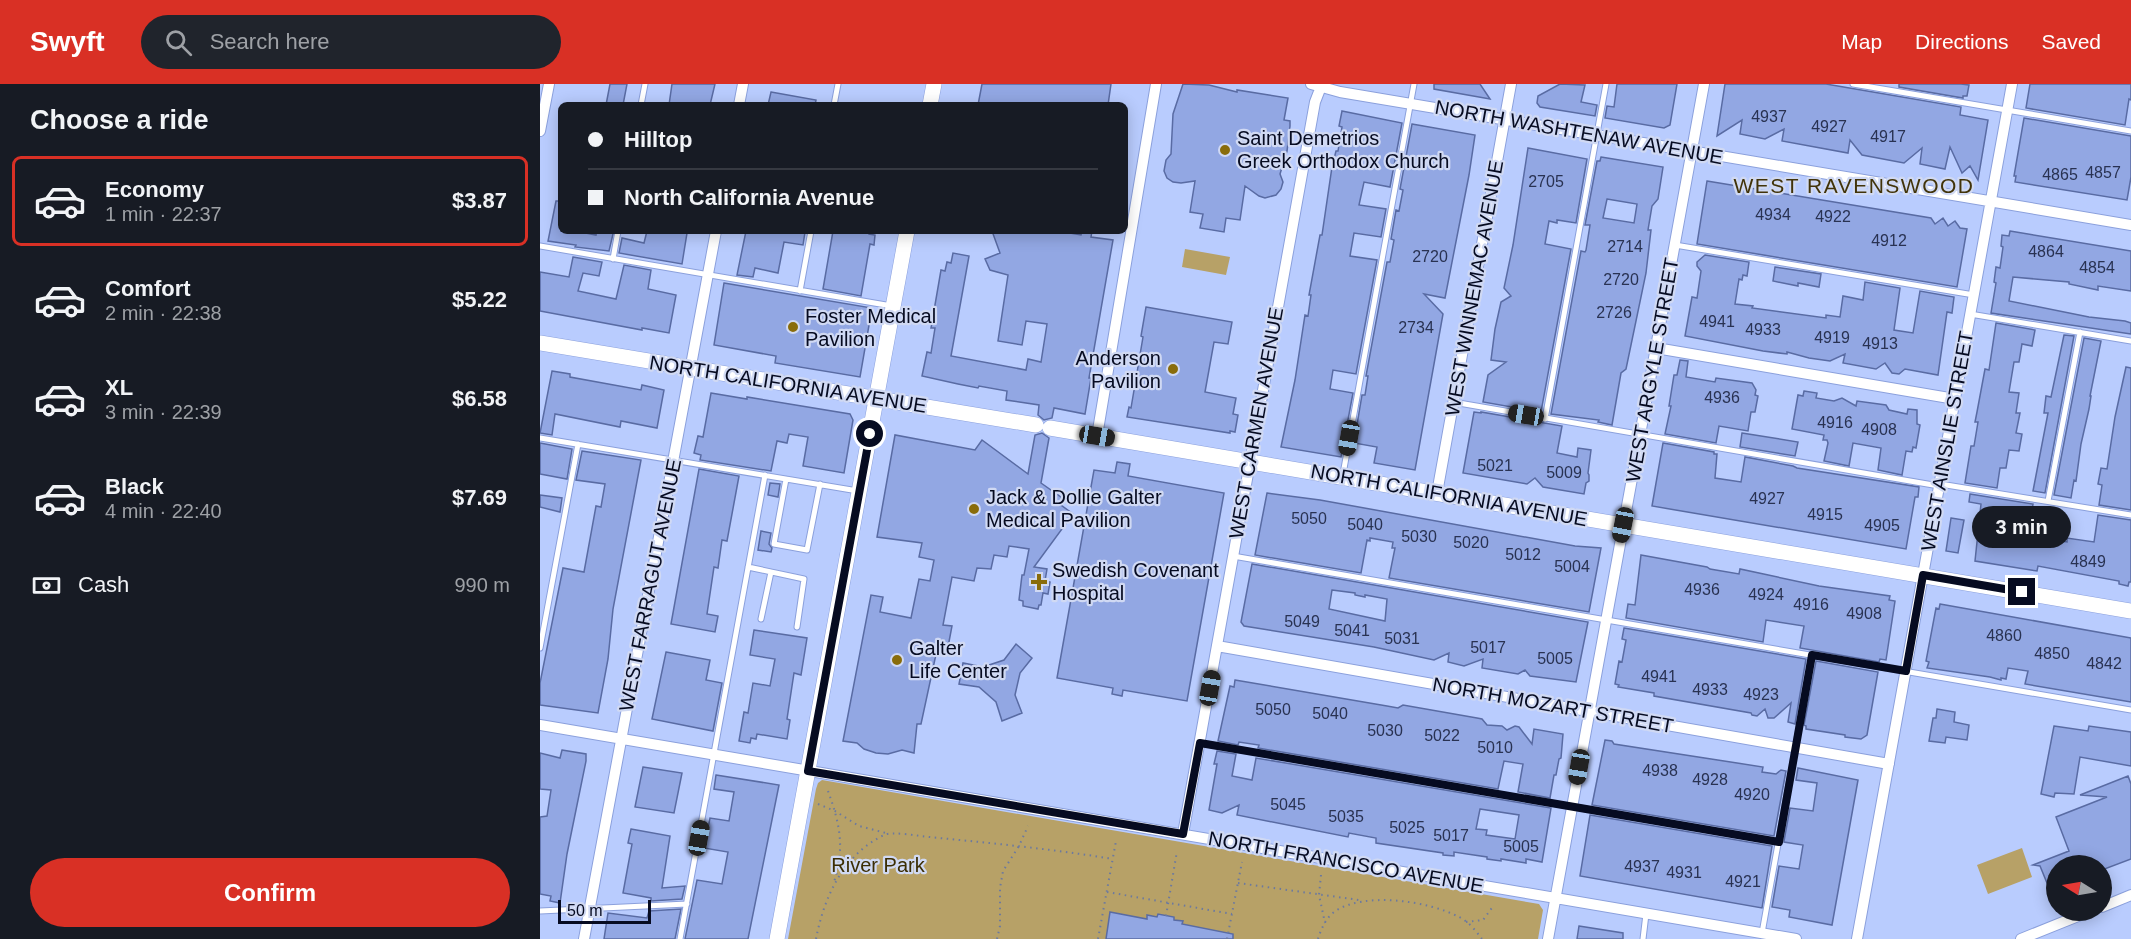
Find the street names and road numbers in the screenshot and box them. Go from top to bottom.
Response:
street label: NORTH WASHTENAW AVENUE [1433,96,1725,168]
street label: WEST WINNEMAC AVENUE [1441,158,1507,418]
street label: WEST ARGYLE STREET [1621,256,1683,484]
street label: WEST CARMEN AVENUE [1225,305,1287,541]
street label: WEST AINSLIE STREET [1917,329,1977,553]
street label: NORTH CALIFORNIA AVENUE [648,351,928,417]
street label: WEST FARRAGUT AVENUE [615,457,685,713]
street label: NORTH CALIFORNIA AVENUE [1309,460,1589,530]
street label: NORTH MOZART STREET [1431,673,1675,737]
street label: NORTH FRANCISCO AVENUE [1207,827,1485,897]

